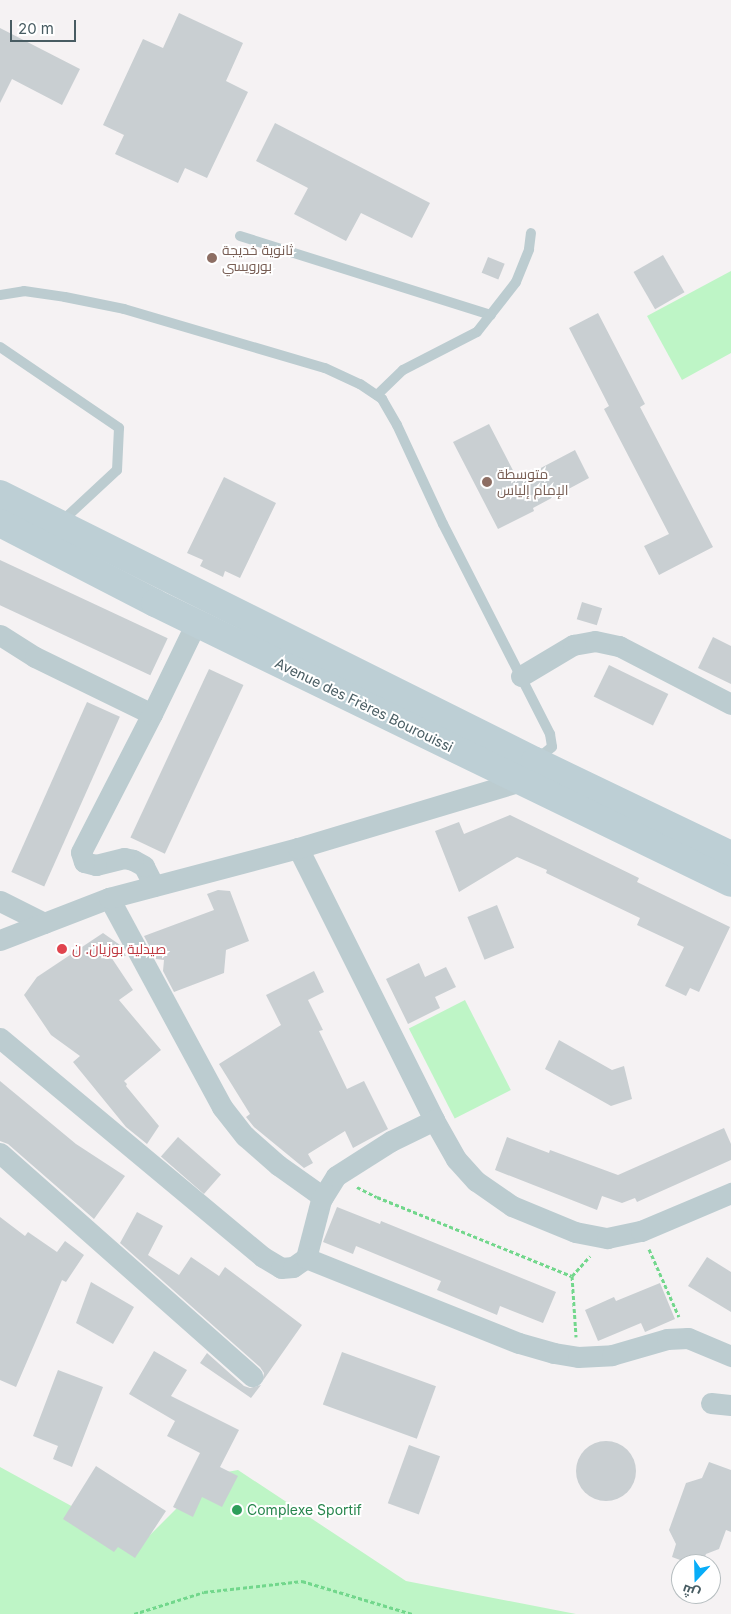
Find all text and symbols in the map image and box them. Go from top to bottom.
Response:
scale bar [12,10,79,42]
text: 20 m [18,19,54,38]
place label: ثانوية خديجة بورويسي [222,242,293,274]
marker: ثانوية خديجة بورويسي [206,252,218,264]
place label: متوسطة الإمام إلياس [497,466,568,498]
marker: متوسطة الإمام إلياس [481,476,493,488]
street label: Avenue des Frères Bourouissi [272,655,456,755]
place label: صيدلية بوزيان. ن [72,941,166,957]
marker: صيدلية بوزيان. ن [56,943,68,955]
place label: Complexe Sportif [247,1502,362,1518]
marker: Complexe Sportif [231,1504,243,1516]
north arrow [671,1554,721,1604]
text: ش [679,1581,702,1604]

